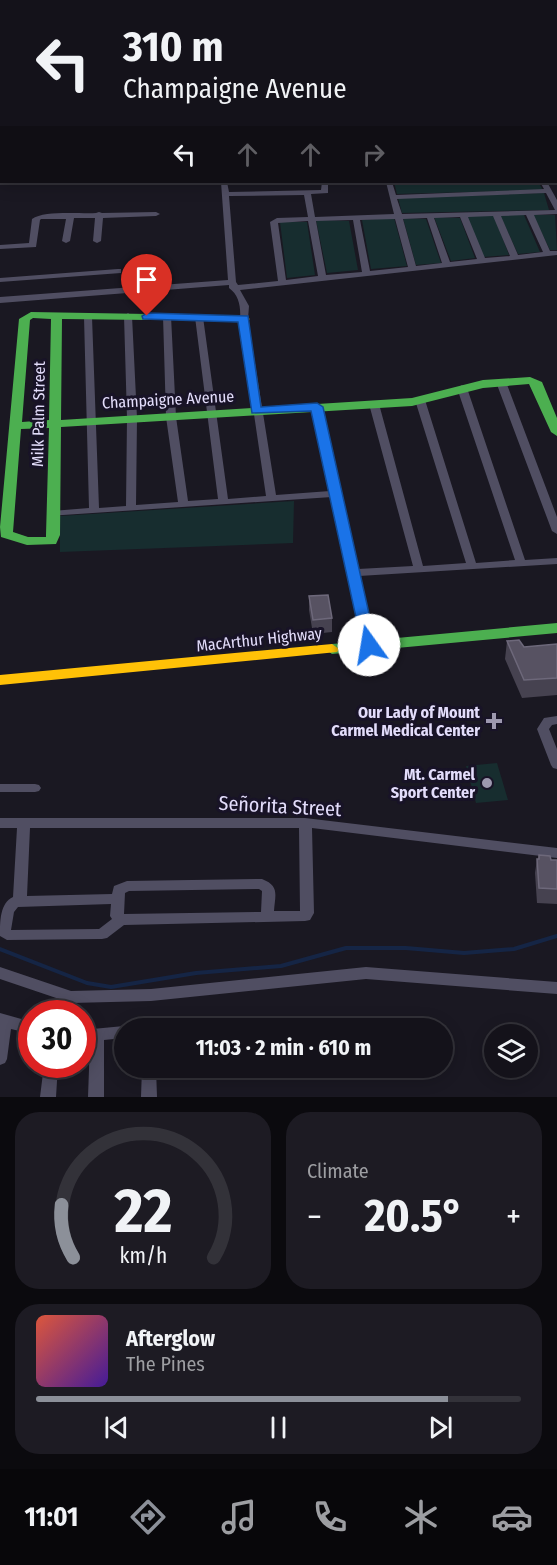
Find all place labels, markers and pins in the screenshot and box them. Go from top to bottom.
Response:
pin [121,254,172,316]
place label: Our Lady of Mount Carmel Medical Center [331,703,480,740]
marker: Our Lady of Mount Carmel Medical Center [485,712,503,730]
place label: Mt. Carmel Sport Center [391,765,476,802]
marker: Mt. Carmel Sport Center [480,776,494,790]

